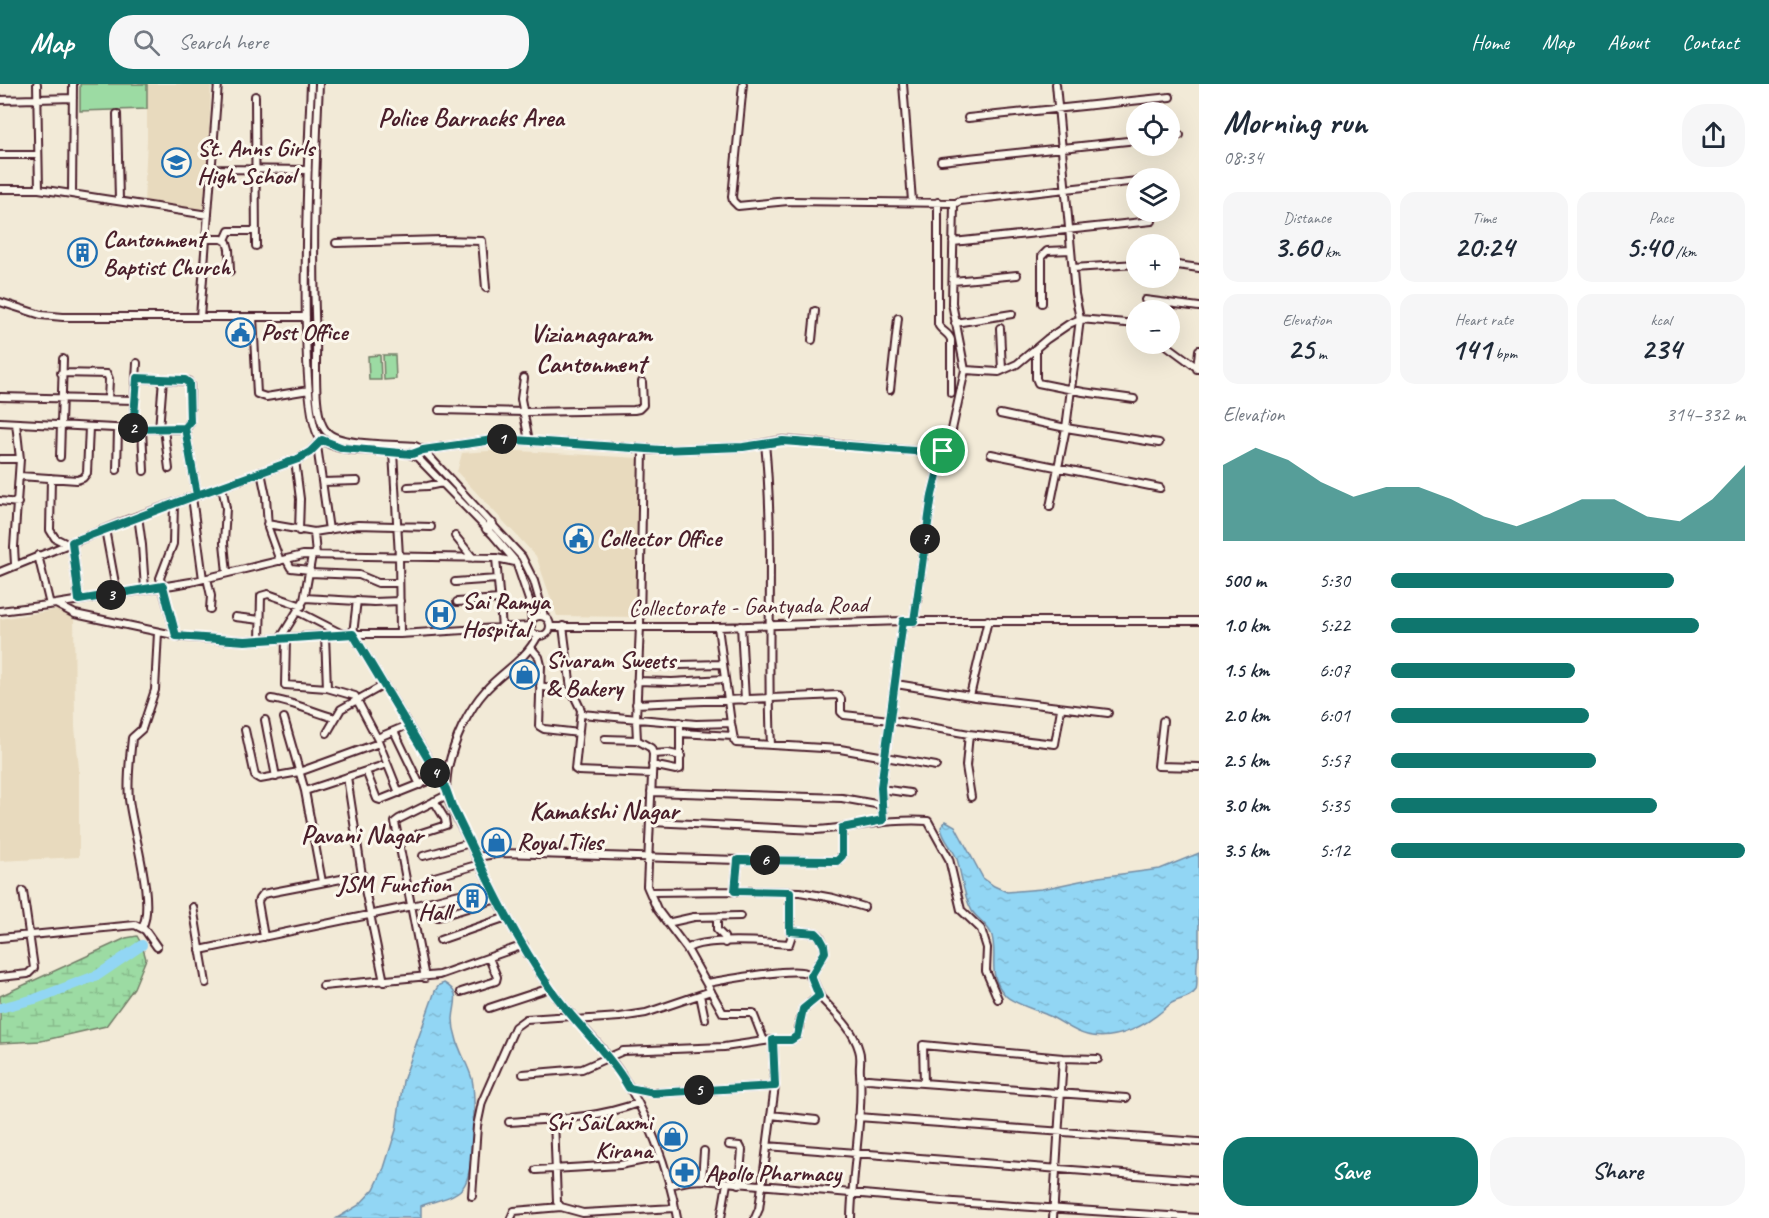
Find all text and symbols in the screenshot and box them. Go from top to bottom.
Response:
search box [109,15,529,69]
text: Map [30,25,73,60]
icon: search [130,26,163,59]
text: Search here [178,28,268,56]
text: Home [1471,29,1509,55]
text: Map [1542,29,1574,55]
text: About [1607,29,1649,55]
text: Contact [1682,29,1739,55]
district label: Police Barracks Area [378,101,566,134]
text: Morning run [1223,101,1367,143]
map controls [1126,102,1180,354]
button: locate [1126,102,1180,156]
button: share [1682,104,1745,167]
place label: St. Anns Girls High School [197,133,317,191]
text: 08:34 [1223,145,1263,170]
school or university icon: St. Anns Girls High School [160,146,192,178]
button: layers [1126,168,1180,222]
text: Distance [1283,208,1331,228]
text: Time [1472,208,1496,228]
text: Pace [1649,208,1673,228]
place label: Cantonment Baptist Church [103,224,231,282]
text: 3.60 [1274,228,1321,266]
text: 20:24 [1454,228,1514,266]
text: 5:40 [1626,228,1672,266]
button: + [1126,234,1180,288]
building icon: Cantonment Baptist Church [66,237,98,269]
text: km [1321,242,1340,262]
text: /km [1672,242,1696,262]
button: − [1126,300,1180,354]
text: Elevation [1282,310,1332,330]
text: Heart rate [1455,310,1513,330]
text: kcal [1650,310,1672,330]
public building icon: Post Office [224,316,256,348]
place label: Post Office [261,317,349,347]
district label: Vizianagaram Cantonment [530,317,654,380]
text: 25 [1287,330,1314,368]
text: 141 [1451,330,1491,368]
text: 234 [1641,330,1681,368]
text: m [1314,344,1327,364]
text: bpm [1491,344,1517,364]
text: Elevation [1223,402,1285,427]
text: 314–332 m [1666,402,1745,427]
pin: 2 [118,413,148,443]
text: 2 [129,418,137,438]
pin: 1 [487,424,517,454]
pin [917,425,968,476]
text: 1 [498,429,506,449]
icon: arrive [926,434,959,467]
public building icon: Collector Office [562,522,594,554]
place label: Collector Office [599,523,723,553]
pin: 7 [910,524,940,554]
text: 7 [921,529,929,549]
text: 500 m [1223,568,1266,593]
text: 5:30 [1319,568,1350,593]
pin: 3 [96,580,126,610]
text: 3 [107,585,115,605]
place label: Sai Ramya Hospital [462,586,552,644]
street label: Collectorate - Gantyada Road [628,589,871,623]
hospital icon: Sai Ramya Hospital [425,599,457,631]
text: 1.0 km [1223,613,1270,638]
text: 5:22 [1319,613,1350,638]
place label: Sivaram Sweets & Bakery [546,645,678,703]
shop icon: Sivaram Sweets & Bakery [509,658,541,690]
text: 1.5 km [1223,658,1269,683]
text: 6:07 [1319,658,1350,683]
text: 2.0 km [1223,703,1270,728]
text: 6:01 [1319,703,1350,728]
text: 2.5 km [1223,748,1269,773]
text: 5:57 [1319,748,1350,773]
pin: 4 [420,758,450,788]
text: 4 [431,763,439,783]
text: 3.0 km [1223,793,1270,818]
text: 5:35 [1319,793,1350,818]
district label: Kamakshi Nagar [530,794,681,827]
district label: Pavani Nagar [301,818,426,851]
shop icon: Royal Tiles [480,826,512,858]
place label: Royal Tiles [517,827,605,857]
text: 3.5 km [1223,838,1269,863]
text: 5:12 [1319,838,1350,863]
pin: 6 [750,845,780,875]
text: 6 [761,850,769,870]
place label: JSM Function Hall [335,869,456,927]
building icon: JSM Function Hall [456,882,488,914]
pin: 5 [684,1075,714,1105]
text: 5 [696,1080,702,1100]
place label: Sri SaiLaxmi Kirana [546,1107,655,1165]
shop icon: Sri SaiLaxmi Kirana [657,1120,689,1152]
button: Save [1223,1137,1478,1206]
button: Share [1490,1137,1745,1206]
pharmacy icon: Apollo Pharmacy [668,1157,700,1189]
place label: Apollo Pharmacy [705,1158,843,1188]

